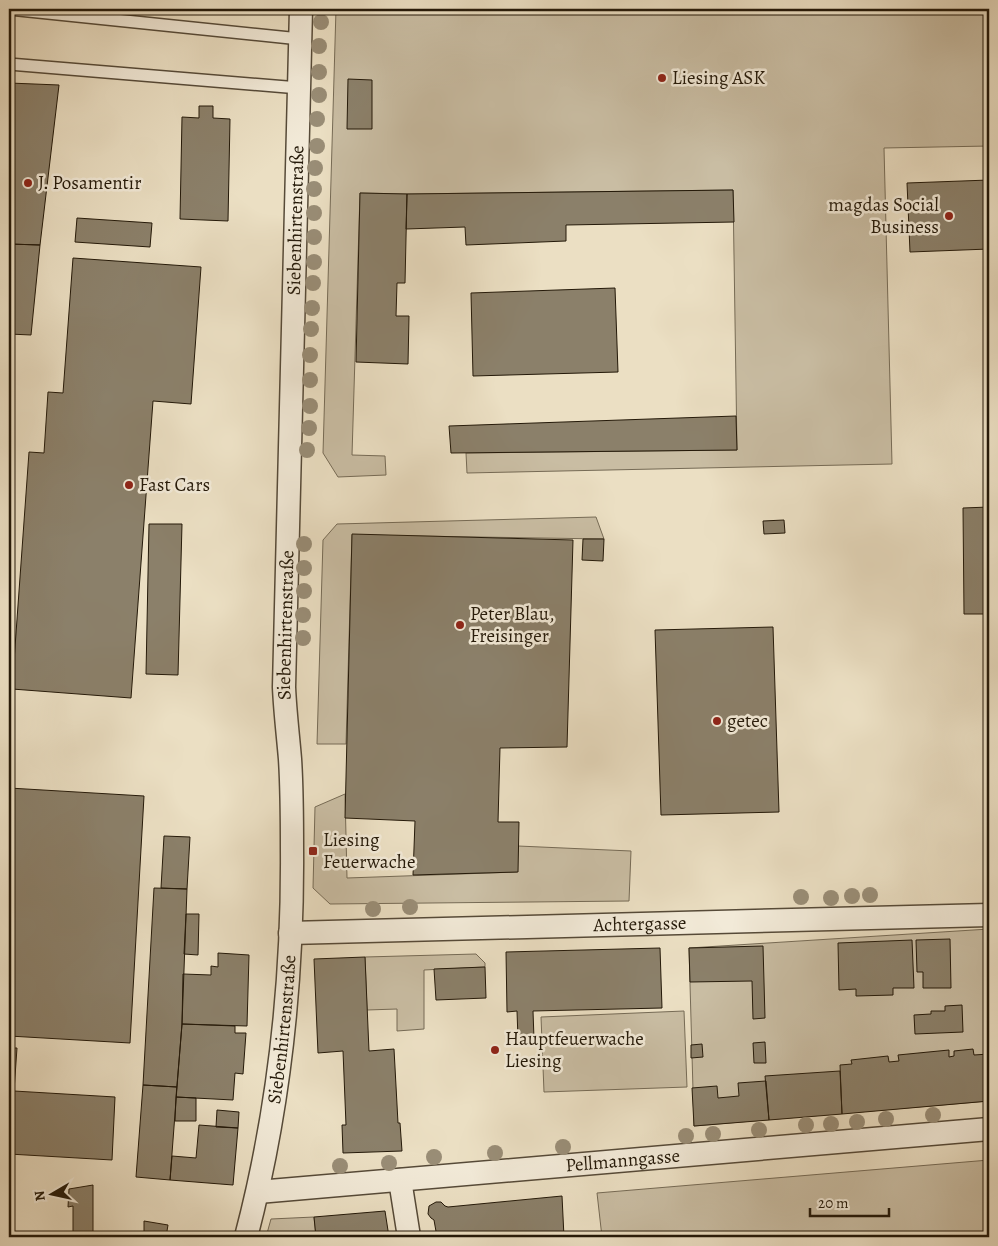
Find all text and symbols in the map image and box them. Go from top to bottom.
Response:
place label: Liesing ASK [672,65,765,91]
marker: Liesing ASK [656,72,668,84]
street label: Siebenhirtenstraße [281,145,311,296]
place label: J. Posamentir [38,170,141,196]
marker: J. Posamentir [22,177,34,189]
place label: magdas Social Business [828,192,939,240]
marker: magdas Social Business [943,210,955,222]
place label: Fast Cars [139,472,210,498]
marker: Fast Cars [123,479,135,491]
street label: Siebenhirtenstraße [271,550,300,701]
place label: Peter Blau, Freisinger [470,601,555,649]
marker: Peter Blau, Freisinger [454,619,466,631]
place label: getec [727,708,768,734]
marker: getec [711,715,723,727]
place label: Liesing Feuerwache [323,827,415,875]
marker: Liesing Feuerwache [307,845,319,857]
street label: Achtergasse [592,910,687,938]
street label: Siebenhirtenstraße [261,954,302,1106]
place label: Hauptfeuerwache Liesing [505,1026,644,1074]
marker: Hauptfeuerwache Liesing [489,1044,501,1056]
street label: Pellmanngasse [564,1143,681,1178]
north arrow [28,1168,78,1218]
scale bar [810,1186,889,1218]
text: N [29,1189,50,1202]
text: 20 m [818,1193,849,1213]

